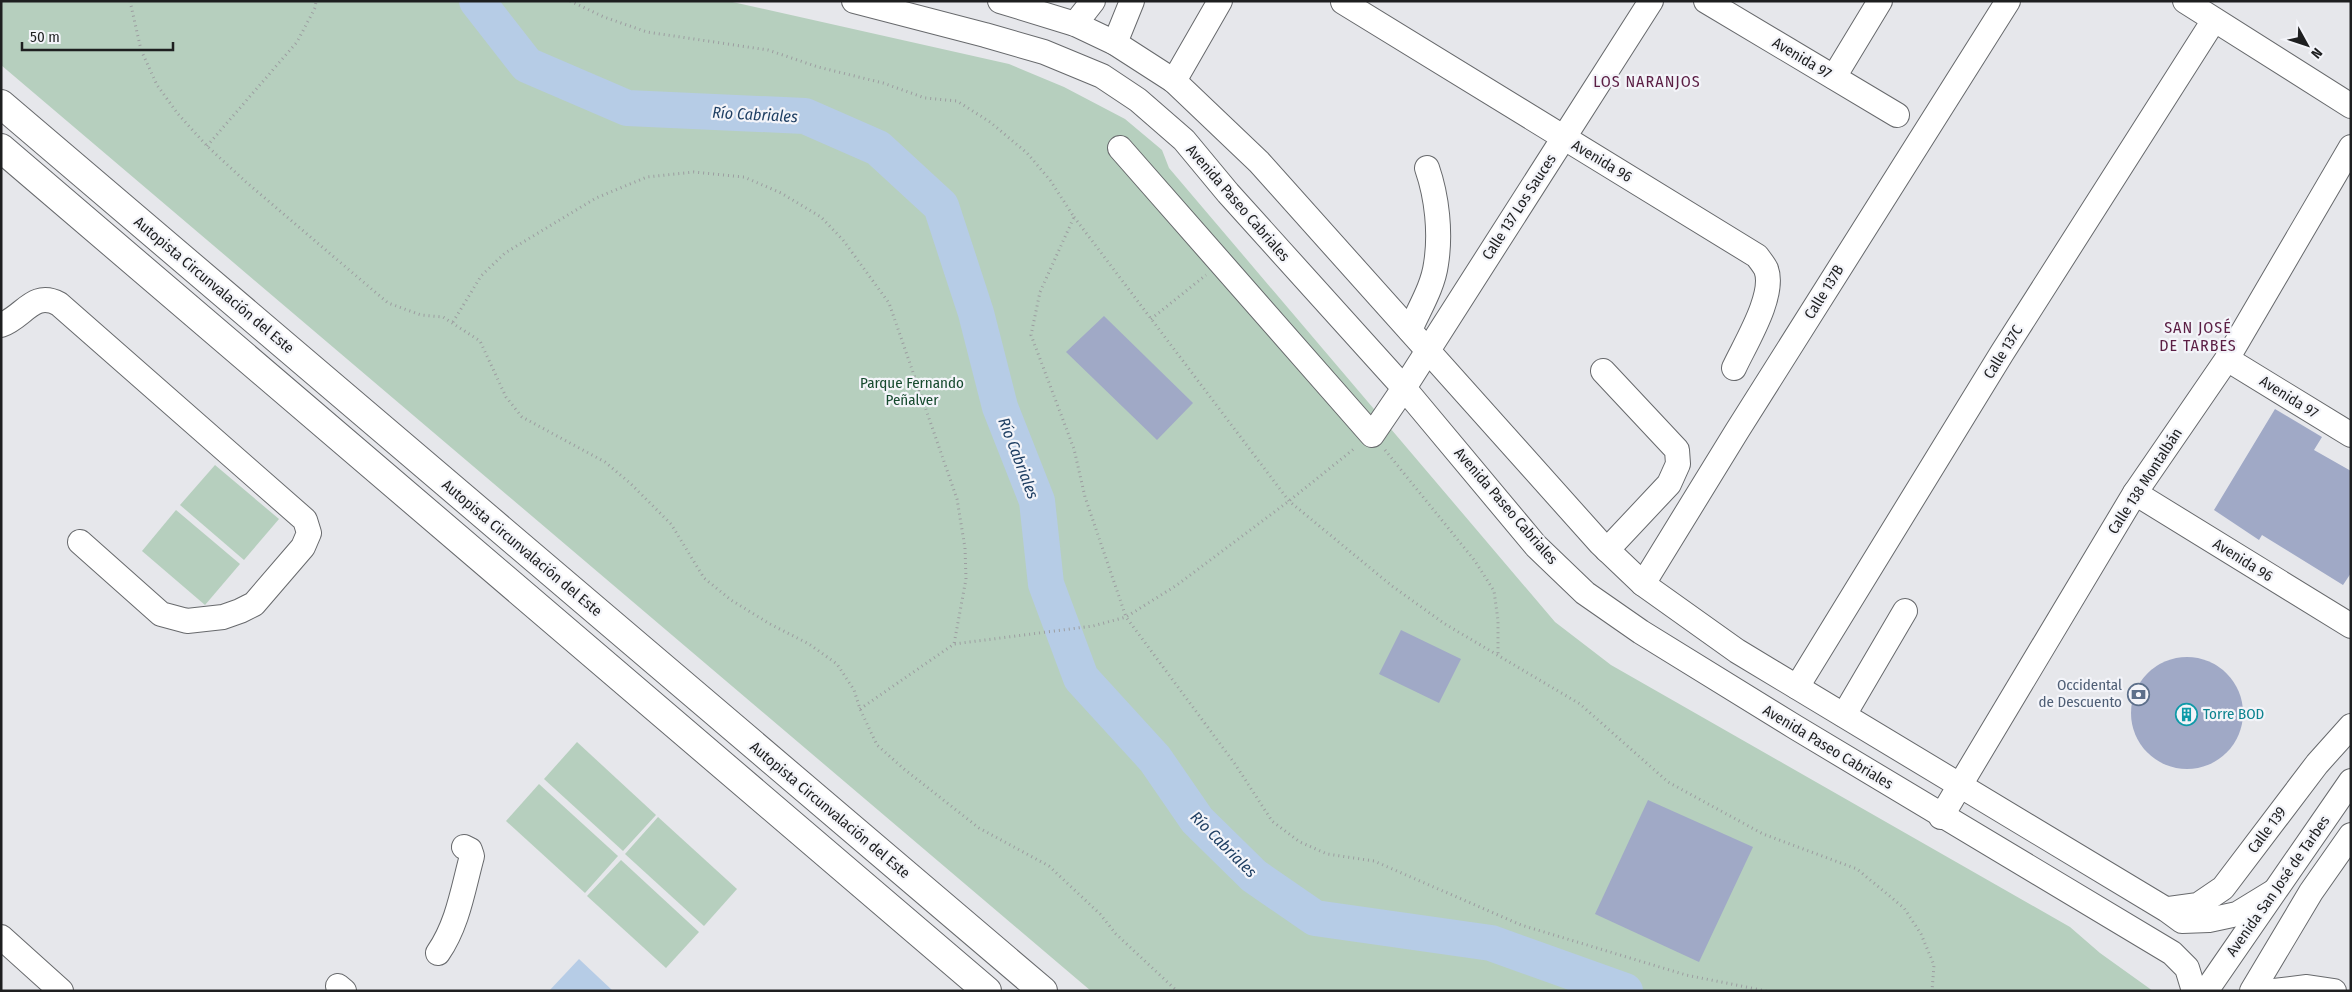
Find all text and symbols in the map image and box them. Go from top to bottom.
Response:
scale bar [22,20,174,52]
north arrow [2282,20,2332,70]
text: 50 m [30,28,60,46]
street label: Avenida 97 [1769,33,1835,83]
text: N [2307,44,2326,62]
district label: LOS NARANJOS [1593,72,1701,91]
water label: Río Cabriales [712,103,798,126]
street label: Avenida 96 [1569,136,1635,186]
street label: Avenida Paseo Cabriales [1182,141,1294,265]
street label: Calle 137 Los Sauces [1478,151,1560,263]
street label: Autopista Circunvalación del Este [130,213,298,357]
street label: Calle 137B [1800,262,1848,322]
district label: SAN JOSÉ DE TARBES [2159,318,2237,355]
street label: Calle 137C [1980,322,2027,382]
street label: Avenida 97 [2256,372,2322,422]
park label: Parque Fernando Peñalver [860,374,964,409]
water label: Río Cabriales [994,415,1043,502]
street label: Calle 138 Montalbán [2104,425,2186,537]
street label: Avenida Paseo Cabriales [1450,444,1562,568]
street label: Autopista Circunvalación del Este [438,476,606,620]
street label: Avenida 96 [2210,535,2276,585]
place label: Occidental de Descuento [2038,676,2122,711]
bank icon: Occidental de Descuento [2126,682,2150,706]
street label: Avenida Paseo Cabriales [1760,701,1896,793]
building icon: Torre BOD [2175,702,2199,726]
place label: Torre BOD [2203,705,2264,723]
street label: Autopista Circunvalación del Este [746,738,914,882]
street label: Calle 139 [2244,803,2290,857]
water label: Río Cabriales [1187,807,1261,882]
street label: Avenida San José de Tarbes [2223,812,2333,960]

